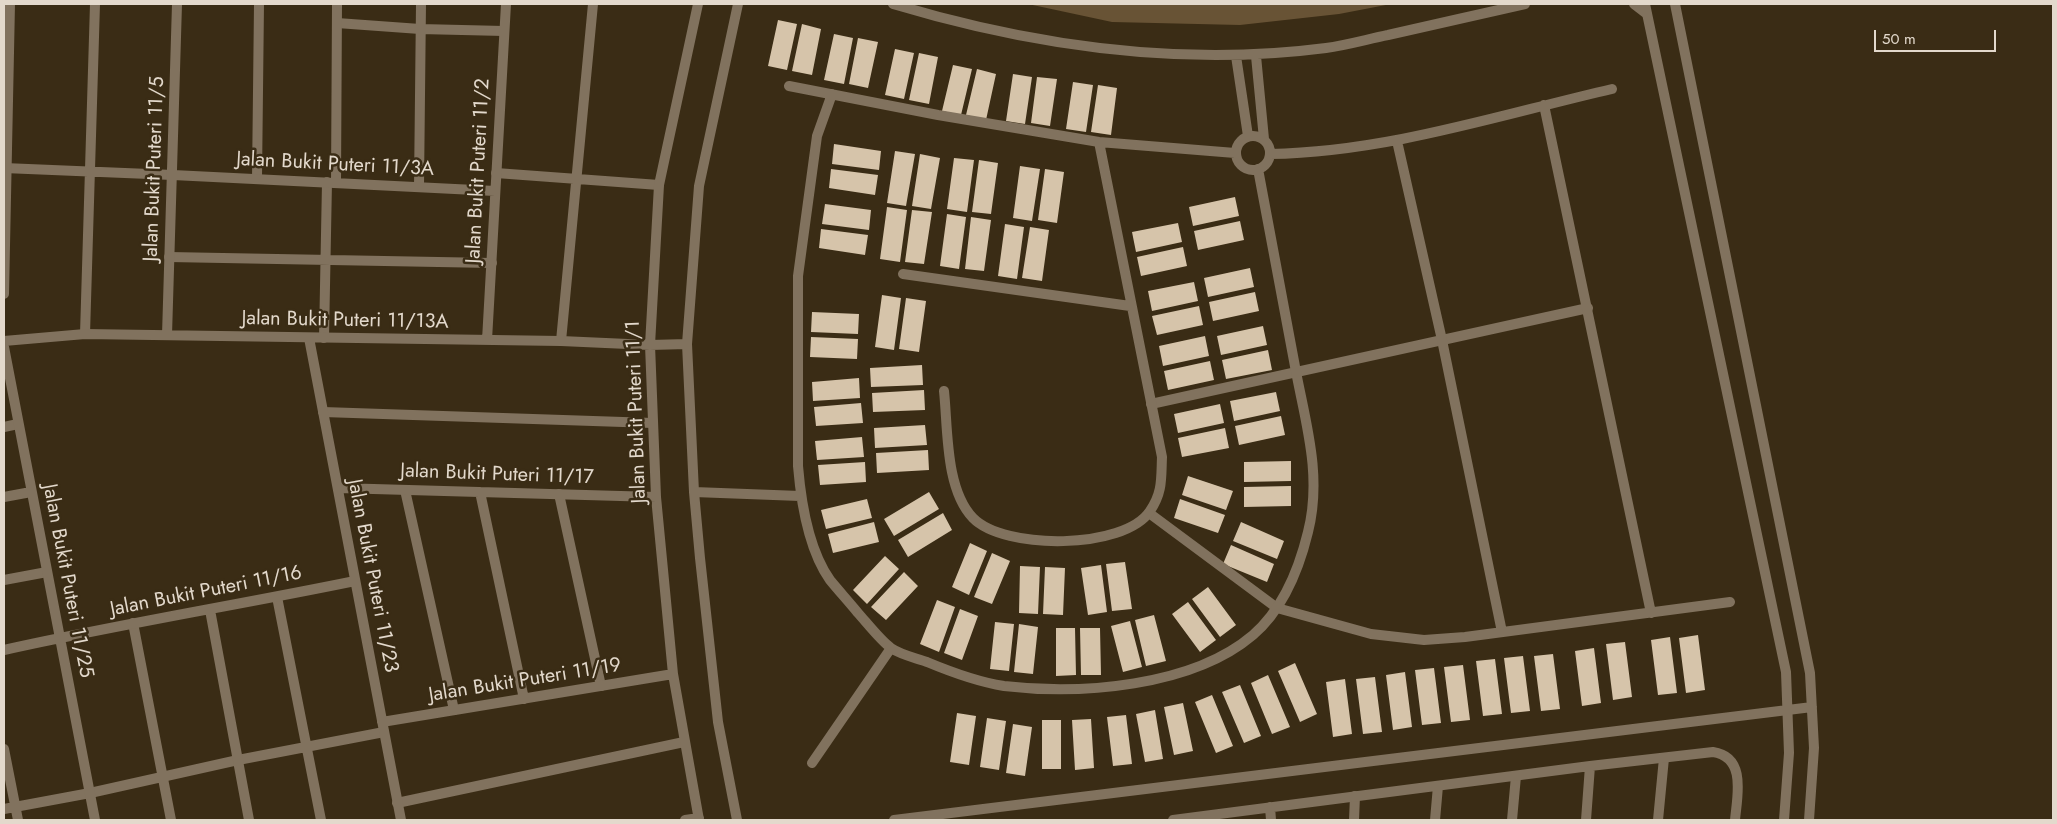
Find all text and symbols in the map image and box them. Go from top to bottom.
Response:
scale bar [1877,20,2000,52]
text: 50 m [1882,28,1916,50]
street label: Jalan Bukit Puteri 11/5 [140,76,170,262]
street label: Jalan Bukit Puteri 11/2 [462,78,496,264]
street label: Jalan Bukit Puteri 11/3A [236,148,434,182]
street label: Jalan Bukit Puteri 11/13A [241,307,449,335]
street label: Jalan Bukit Puteri 11/1 [622,320,652,504]
street label: Jalan Bukit Puteri 11/17 [400,460,594,490]
street label: Jalan Bukit Puteri 11/23 [341,477,403,675]
street label: Jalan Bukit Puteri 11/25 [36,482,98,680]
street label: Jalan Bukit Puteri 11/16 [108,562,304,622]
street label: Jalan Bukit Puteri 11/19 [427,654,623,708]

